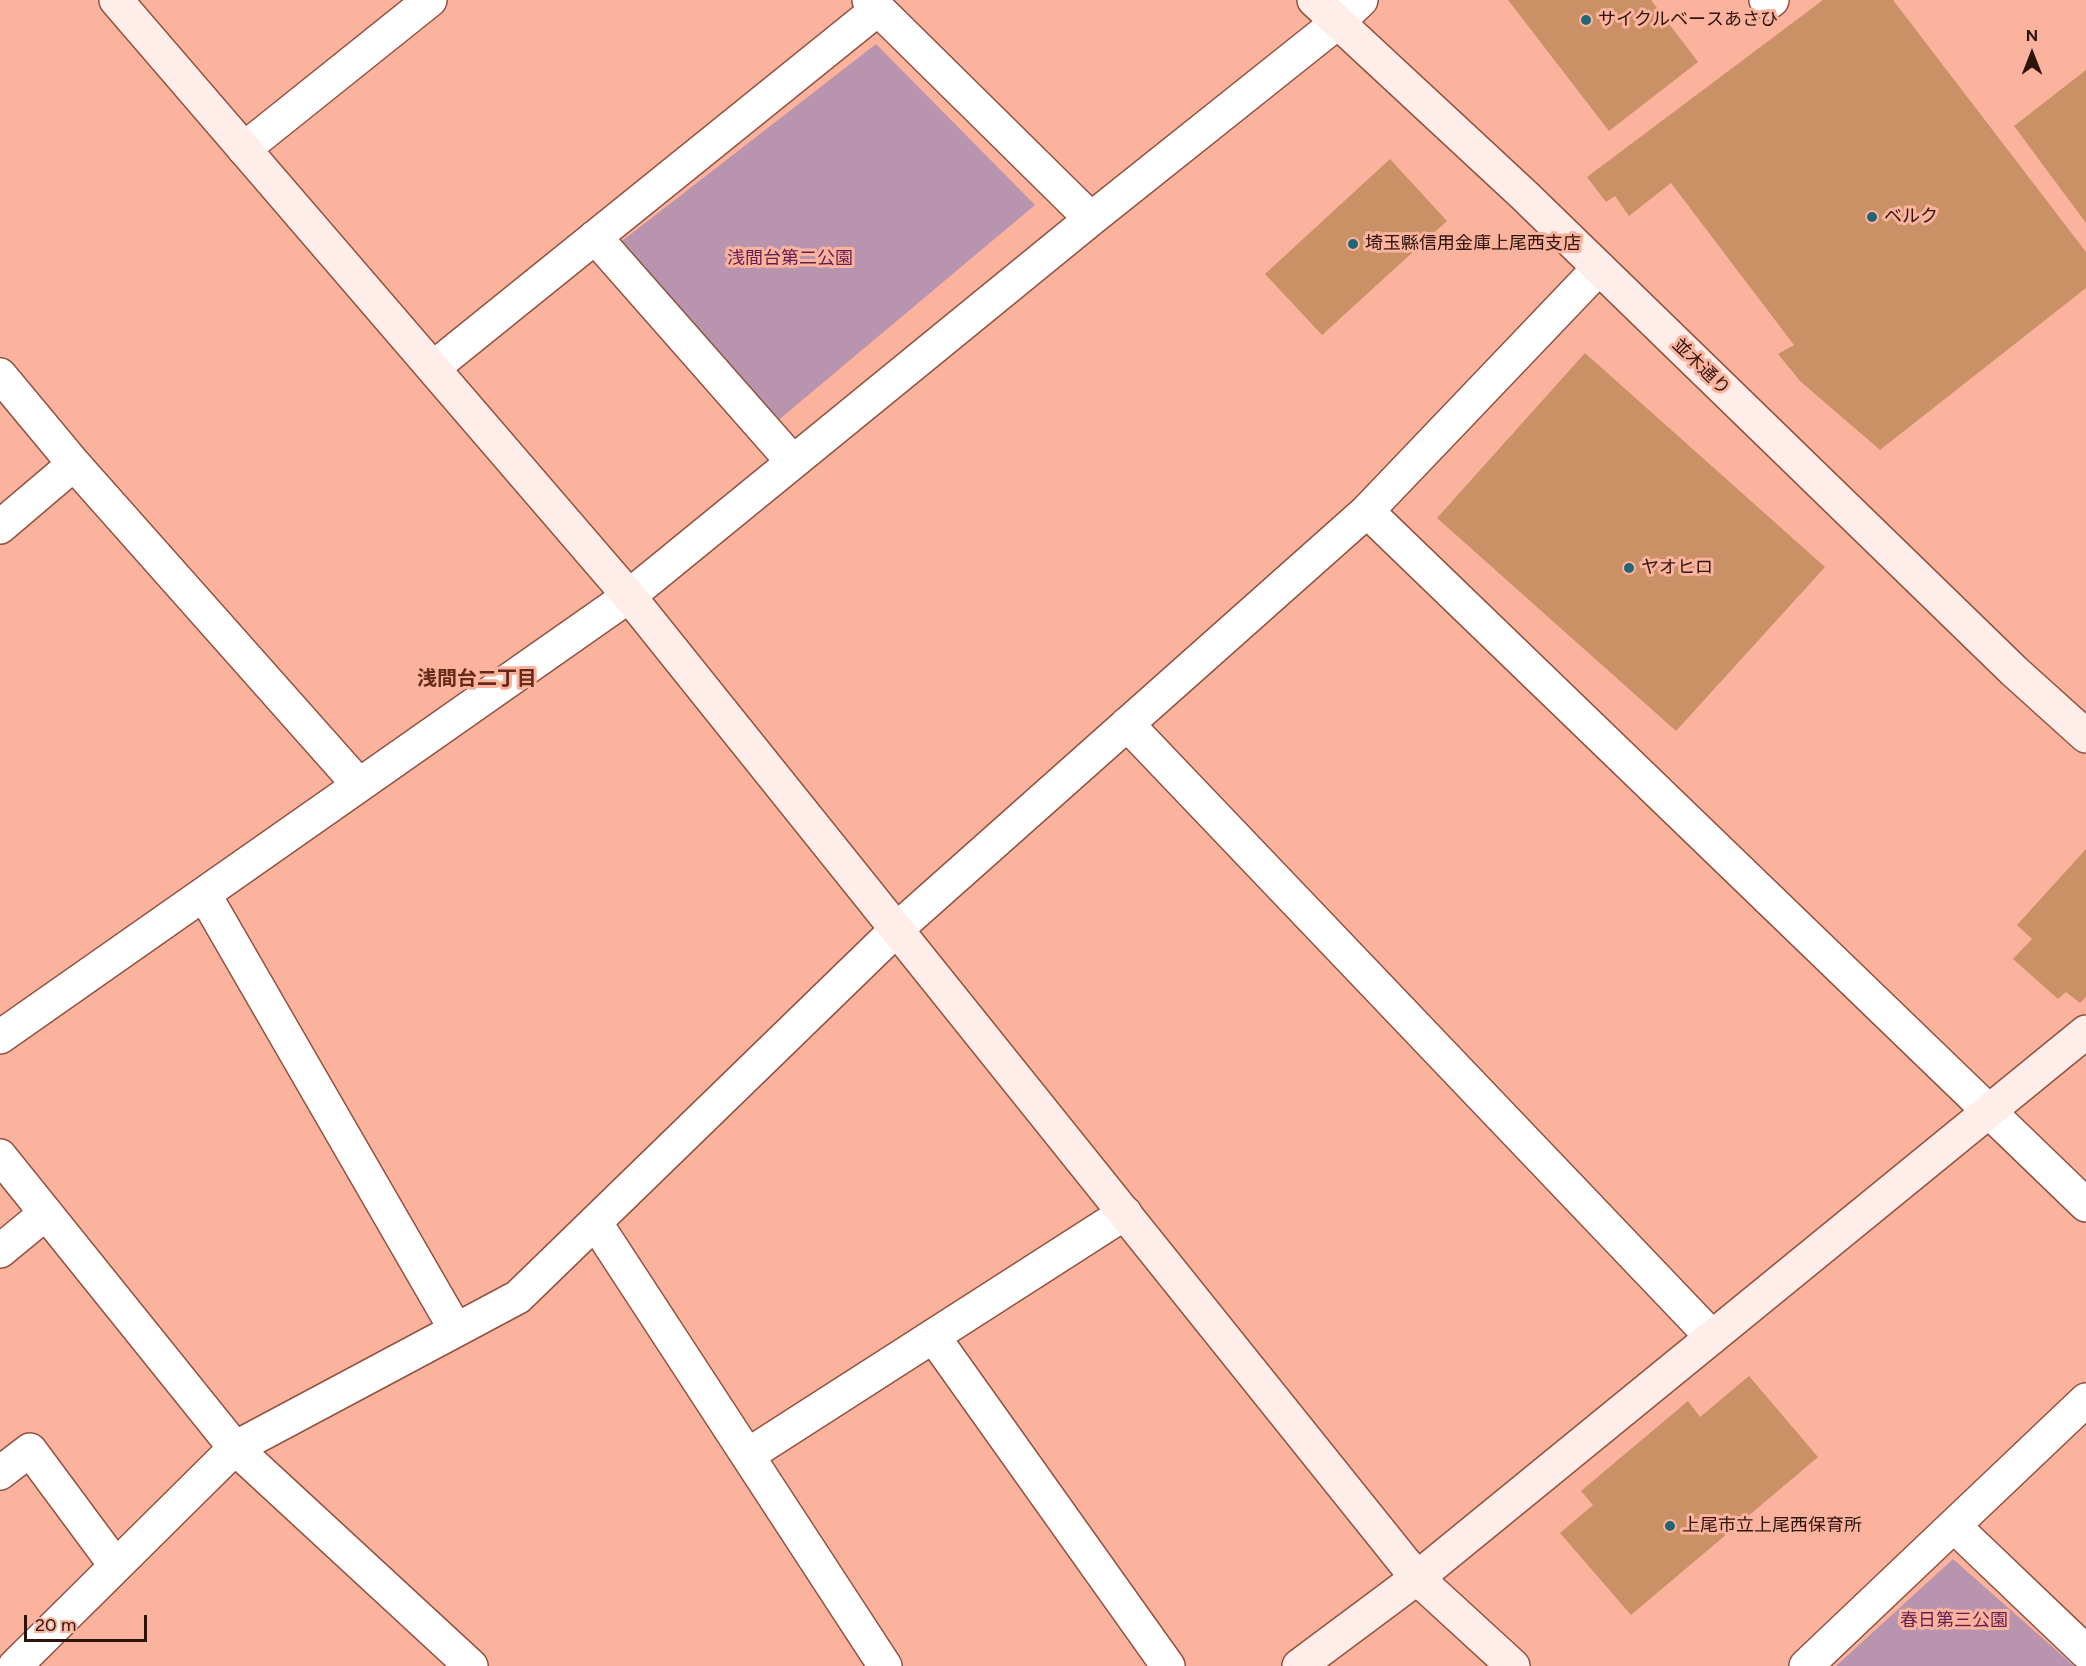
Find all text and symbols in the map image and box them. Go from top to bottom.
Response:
place label: サイクルベースあさひ [1598,9,1778,31]
marker: サイクルベースあさひ [1579,13,1593,27]
north arrow [2002,24,2062,84]
text: N [2026,26,2038,45]
place label: ベルク [1884,206,1938,228]
marker: ベルク [1865,210,1879,224]
place label: 埼玉縣信用金庫上尾西支店 [1365,233,1581,255]
marker: 埼玉縣信用金庫上尾西支店 [1346,237,1360,251]
park label: 浅間台第二公園 [727,248,853,270]
street label: 並木通り [1668,334,1734,400]
place label: ヤオヒロ [1641,557,1713,579]
marker: ヤオヒロ [1622,561,1636,575]
district label: 浅間台二丁目 [417,667,537,691]
place label: 上尾市立上尾西保育所 [1682,1515,1862,1537]
marker: 上尾市立上尾西保育所 [1663,1519,1677,1533]
scale bar [27,1603,150,1641]
park label: 春日第三公園 [1900,1610,2008,1632]
text: 20 m [35,1614,76,1636]

